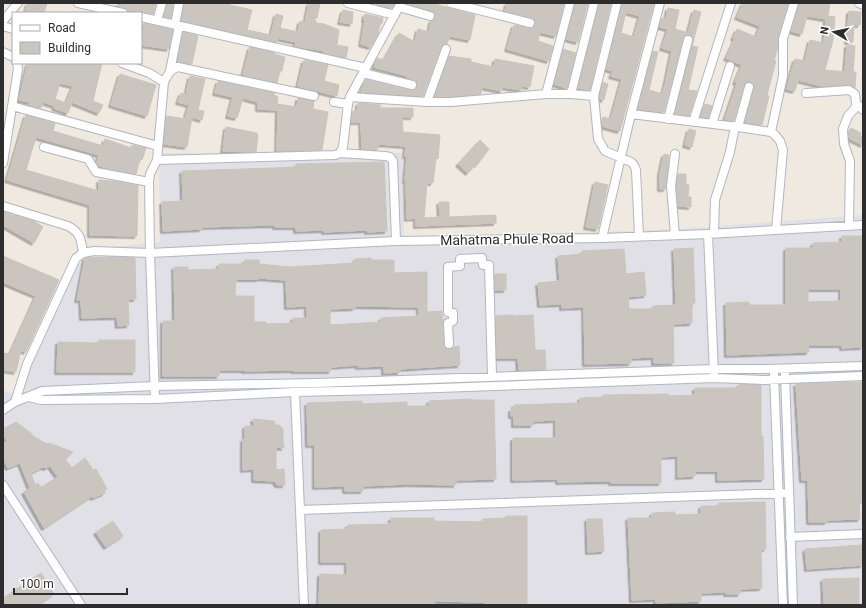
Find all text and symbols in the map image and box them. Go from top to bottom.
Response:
legend [12,12,142,64]
north arrow [814,12,854,52]
text: Road [48,21,76,35]
text: N [818,25,832,35]
text: Building [48,41,91,55]
street label: Mahatma Phule Road [440,230,574,248]
scale bar [14,570,127,596]
text: 100 m [20,577,54,591]

